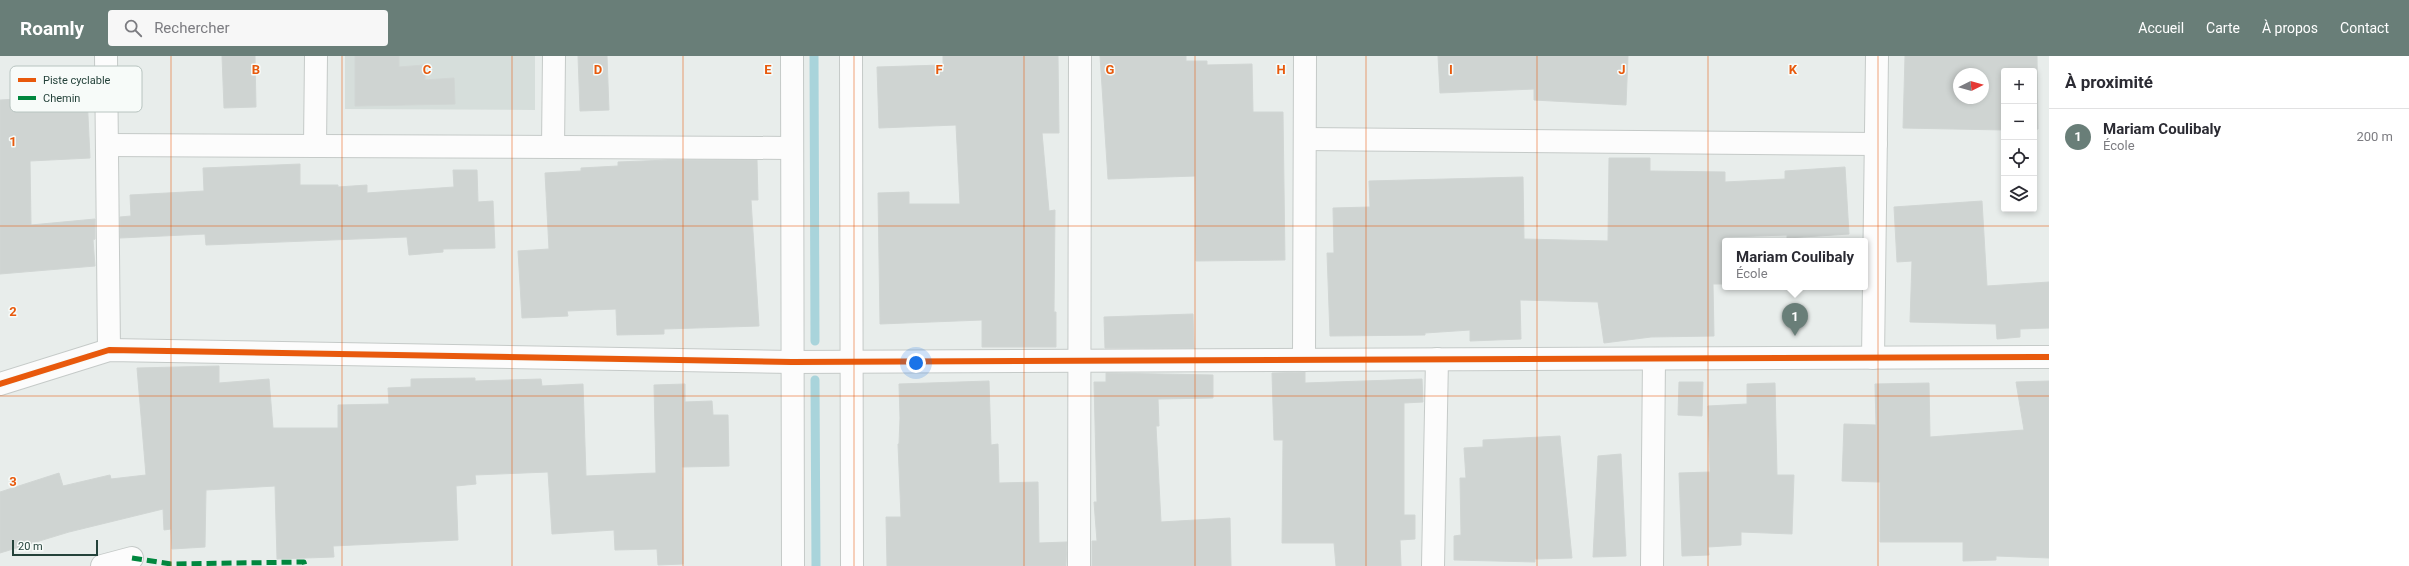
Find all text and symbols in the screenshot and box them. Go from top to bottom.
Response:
search box [108,10,388,46]
text: Roamly [20,17,84,40]
icon: search [122,17,144,39]
text: Rechercher [154,19,229,37]
text: Accueil [2138,20,2184,36]
text: Carte [2206,20,2240,36]
text: À propos [2262,20,2318,36]
text: Contact [2340,20,2389,36]
text: B [252,62,260,77]
text: C [423,62,432,77]
text: D [594,62,602,77]
text: E [764,62,772,77]
text: F [935,62,943,77]
text: G [1106,62,1115,77]
text: H [1276,62,1286,77]
text: I [1449,62,1453,77]
text: J [1618,62,1626,77]
text: K [1789,62,1798,77]
legend [10,66,142,112]
north arrow [1953,68,1989,104]
map controls [2001,68,2037,212]
button: + [2001,68,2037,104]
text: À proximité [2065,72,2153,92]
text: Piste cyclable [43,74,111,87]
text: Chemin [43,92,80,105]
button: − [2001,104,2037,140]
text: Mariam Coulibaly [2103,120,2221,138]
text: 1 [2074,129,2082,144]
text: 200 m [2356,129,2393,144]
text: 1 [9,134,17,149]
text: École [2103,138,2135,153]
button: locate [2001,140,2037,176]
button: layers [2001,176,2037,212]
popup [1722,238,1868,290]
text: Mariam Coulibaly [1736,248,1854,266]
text: École [1736,266,1768,281]
pin: 1 [1782,303,1808,336]
text: 2 [9,304,17,319]
your location [906,353,926,373]
text: 3 [9,474,17,489]
scale bar [12,538,98,557]
text: 20 m [18,540,43,553]

